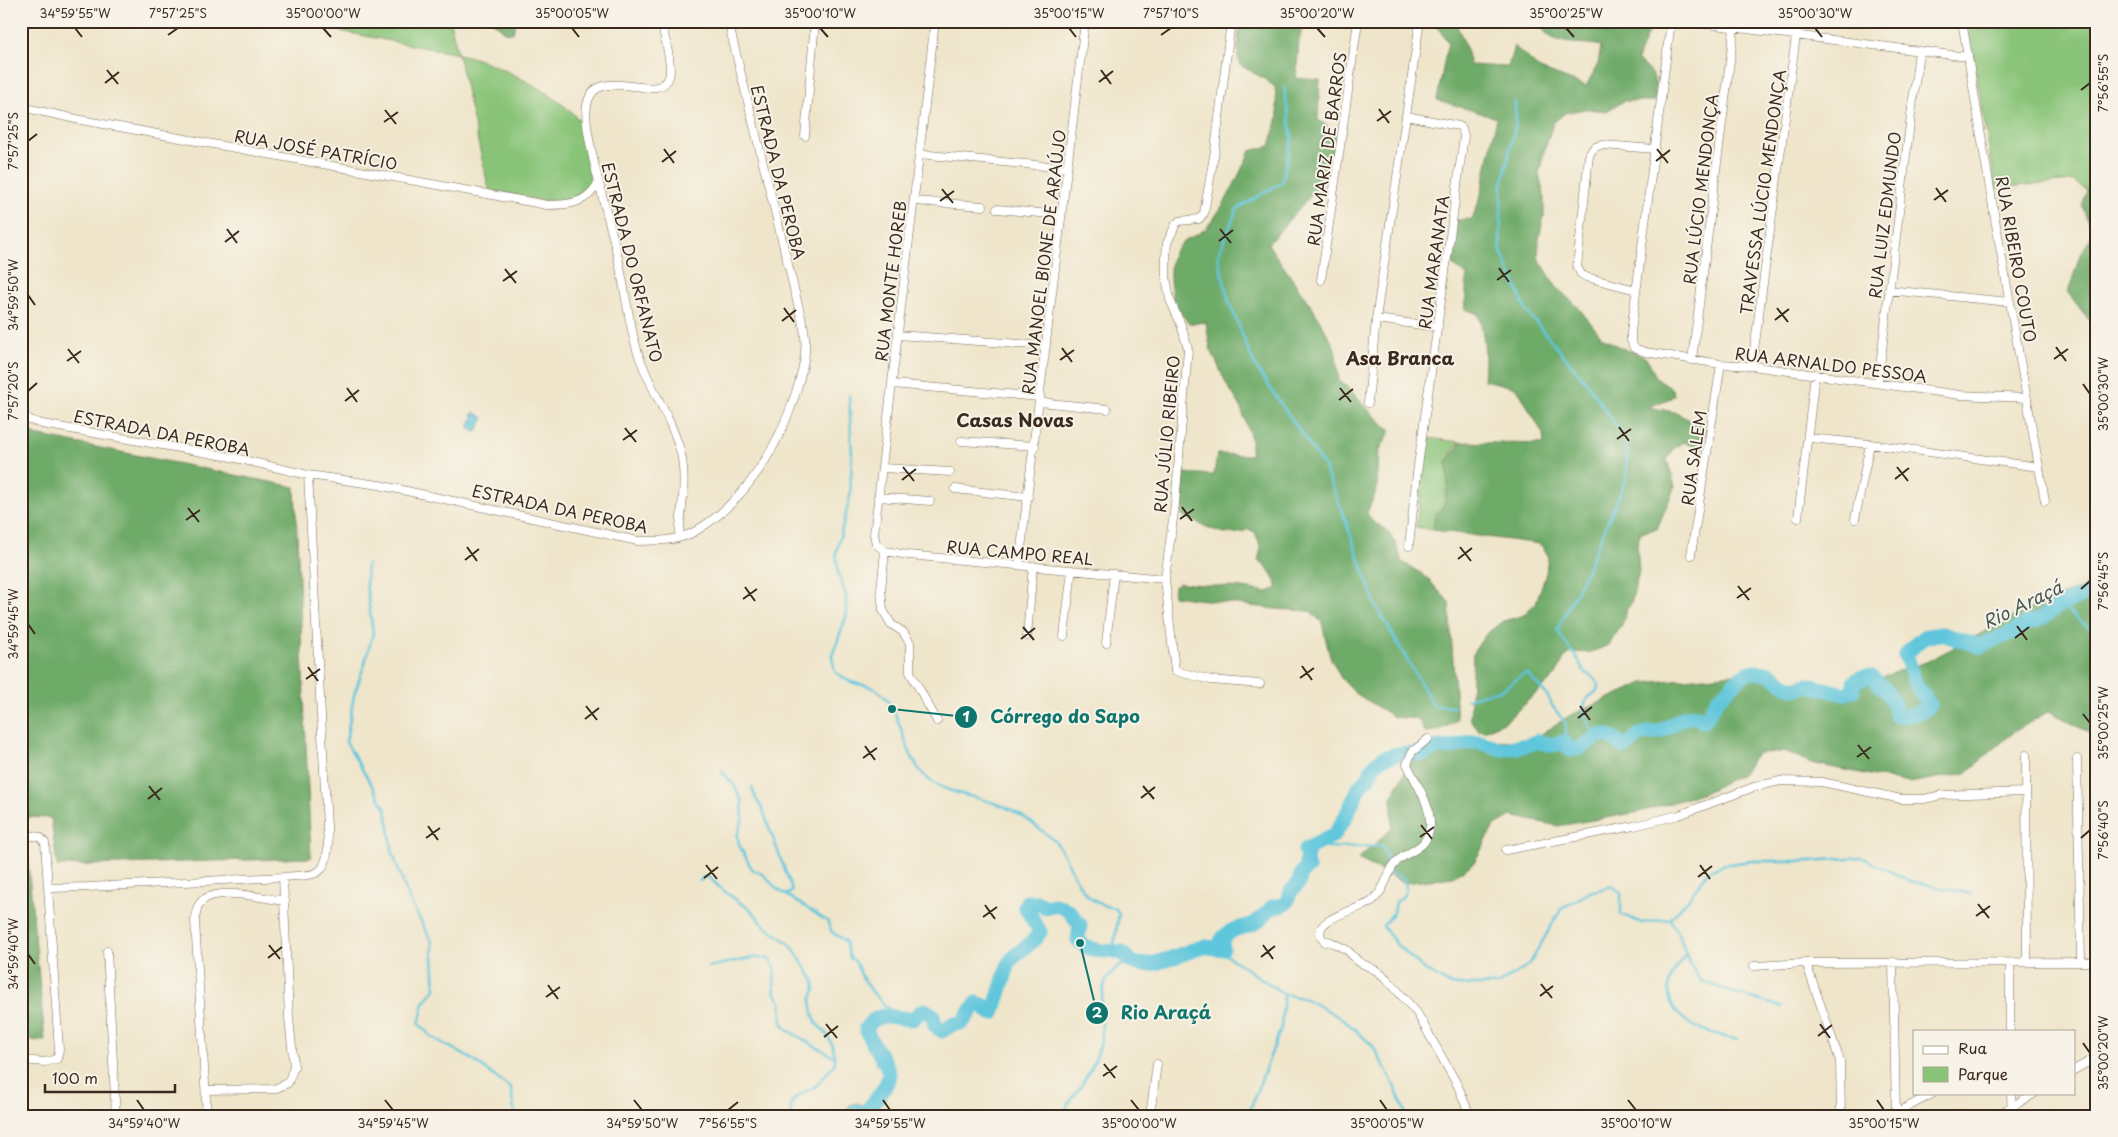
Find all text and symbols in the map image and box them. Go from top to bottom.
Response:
text: 34°59'55"W [39,4,111,22]
text: 7°57'25"S [149,4,207,22]
text: 35°00'00"W [286,4,361,22]
text: 35°00'05"W [535,4,610,22]
text: 35°00'10"W [784,4,857,22]
text: 35°00'15"W [1034,4,1105,22]
text: 7°57'10"S [1143,4,1199,22]
text: 35°00'20"W [1280,4,1355,22]
text: 35°00'25"W [1529,4,1604,22]
text: 35°00'30"W [1778,4,1853,22]
street label: RUA MARIZ DE BARROS [1301,50,1351,248]
text: 7°56'55"S [2094,54,2112,112]
street label: TRAVESSA LÚCIO MENDONÇA [1733,68,1791,316]
street label: ESTRADA DA PEROBA [746,82,812,262]
street label: RUA LÚCIO MENDONÇA [1676,92,1724,286]
text: 7°57'25"S [4,112,22,170]
street label: RUA JOSÉ PATRÍCIO [233,123,399,175]
street label: RUA MANOEL BIONE DE ARAÚJO [1015,128,1071,396]
street label: RUA LUIZ EDMUNDO [1862,130,1906,300]
street label: ESTRADA DO ORFANATO [596,159,670,365]
street label: RUA RIBEIRO COUTO [1991,174,2043,344]
street label: RUA MARANATA [1412,193,1454,331]
street label: RUA MONTE HOREB [868,199,912,363]
text: 34°59'50"W [4,258,22,331]
street label: RUA ARNALDO PESSOA [1734,340,1928,388]
district label: Asa Branca [1345,344,1454,371]
street label: RUA JÚLIO RIBEIRO [1147,354,1185,514]
text: 35°00'30"W [2094,356,2112,431]
text: 7°57'20"S [4,361,22,421]
street label: ESTRADA DA PEROBA [72,403,252,461]
district label: Casas Novas [956,406,1074,433]
street label: RUA SALEM [1674,409,1712,507]
street label: ESTRADA DA PEROBA [470,478,650,538]
street label: RUA CAMPO REAL [946,534,1094,570]
text: 7°56'45"S [2094,552,2112,610]
water label: Rio Araçá [1977,573,2068,635]
text: 34°59'45"W [4,588,22,659]
text: 35°00'25"W [2094,685,2112,760]
callout: Córrego do Sapo [954,700,1151,733]
text: Córrego do Sapo [990,702,1140,729]
text: 1 [962,704,970,727]
text: 7°56'40"S [2094,800,2112,860]
text: 34°59'40"W [4,917,22,990]
callout: Rio Araçá [1085,997,1222,1030]
text: Rio Araçá [1121,998,1212,1025]
text: 2 [1092,1000,1103,1023]
text: 35°00'20"W [2094,1015,2112,1090]
legend [1913,1030,2076,1094]
text: Rua [1958,1036,1987,1059]
scale bar [45,1062,175,1094]
text: Parque [1958,1062,2008,1085]
text: 100 m [52,1066,98,1089]
text: 34°59'40"W [108,1114,181,1132]
text: 34°59'45"W [358,1114,429,1132]
text: 34°59'50"W [606,1114,679,1132]
text: 7°56'55"S [699,1114,757,1132]
text: 34°59'55"W [854,1114,926,1132]
text: 35°00'00"W [1102,1114,1177,1132]
text: 35°00'05"W [1350,1114,1425,1132]
text: 35°00'10"W [1600,1114,1673,1132]
text: 35°00'15"W [1849,1114,1920,1132]

